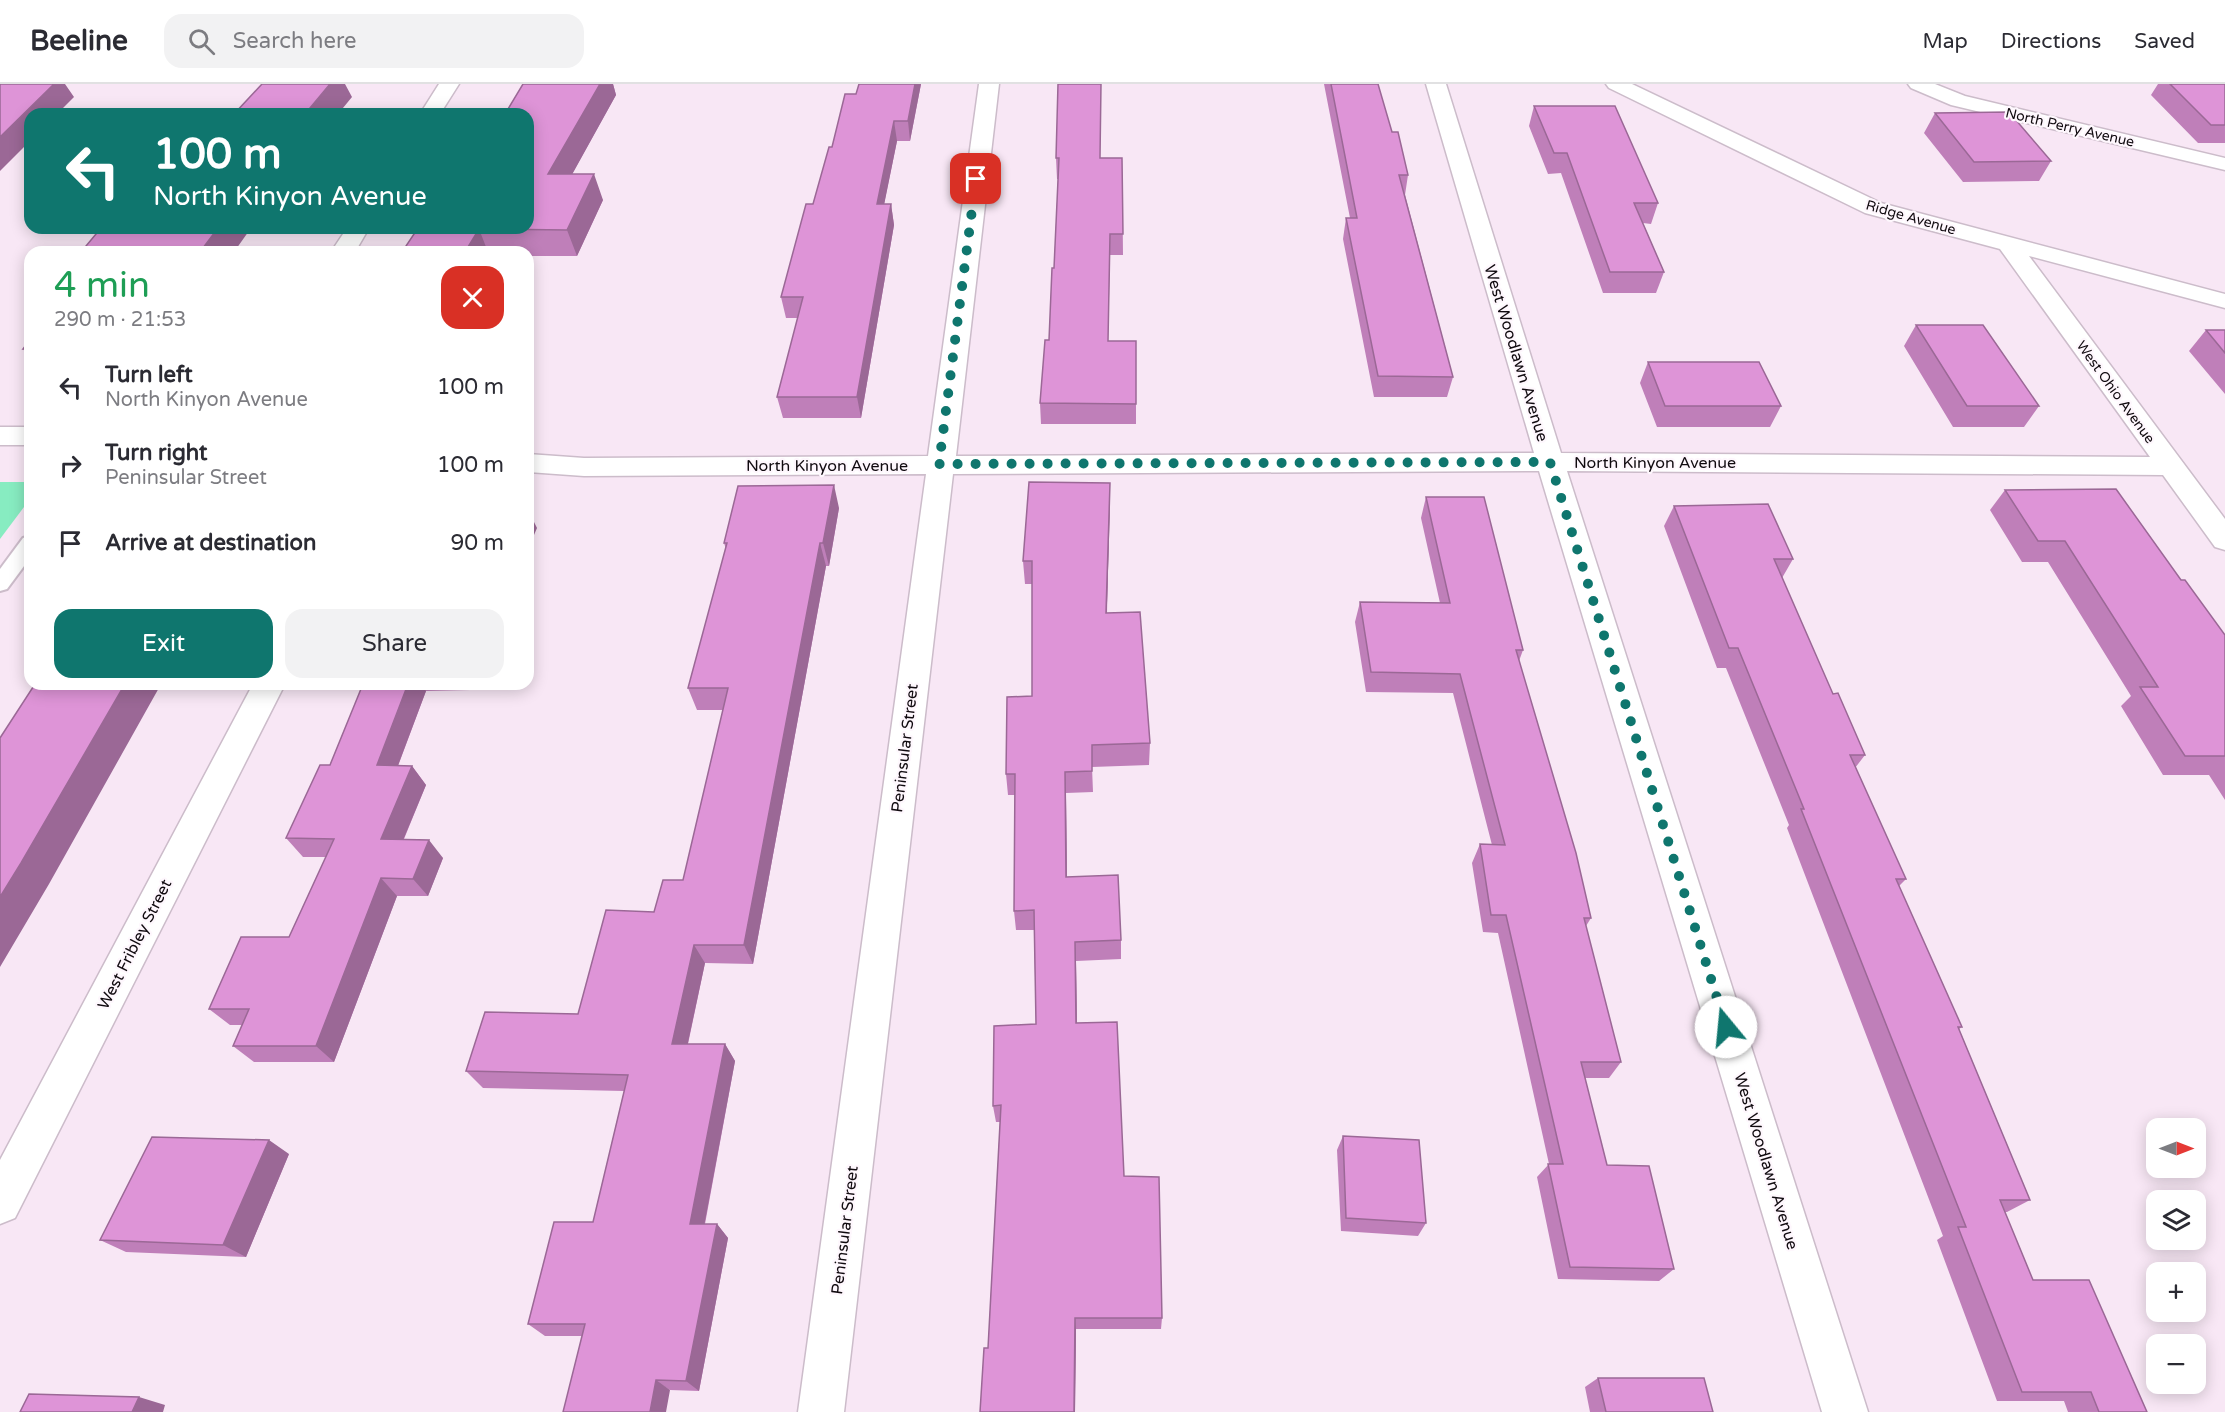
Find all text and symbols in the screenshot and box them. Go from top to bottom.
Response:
search box [164,14,584,68]
text: Beeline [30,24,128,58]
icon: search [185,25,218,58]
text: Search here [233,28,357,54]
text: Map [1922,29,1968,54]
text: Directions [2001,29,2101,54]
text: Saved [2134,29,2195,54]
street label: North Perry Avenue [2004,104,2136,151]
text: 100 m [153,129,282,180]
icon: left [54,132,132,210]
pin [950,153,1001,204]
icon: arrive [959,162,992,195]
text: North Kinyon Avenue [153,180,427,213]
street label: Ridge Avenue [1864,197,1958,238]
street label: West Woodlawn Avenue [1480,262,1553,444]
text: 4 min [54,264,150,307]
button: close [441,266,504,329]
text: 290 m · 21:53 [54,308,186,332]
street label: West Ohio Avenue [2073,338,2159,447]
text: Turn left [105,362,193,388]
icon: left [54,371,87,404]
text: 100 m [437,374,504,400]
text: North Kinyon Avenue [105,388,308,412]
text: Turn right [105,440,207,466]
icon: right [54,449,87,482]
text: 100 m [437,452,504,478]
street label: North Kinyon Avenue [1574,453,1736,473]
street label: North Kinyon Avenue [746,456,908,476]
text: Peninsular Street [105,466,267,490]
icon: arrive [54,527,87,560]
text: Arrive at destination [105,530,316,556]
text: 90 m [450,530,504,556]
button: Exit [54,609,273,678]
button: Share [285,609,504,678]
street label: Peninsular Street [887,683,923,814]
street label: West Fribley Street [93,876,176,1013]
position arrow [1694,995,1758,1059]
street label: West Woodlawn Avenue [1730,1070,1803,1252]
north arrow [2146,1118,2206,1178]
map controls [2146,1118,2206,1394]
street label: Peninsular Street [827,1165,863,1296]
button: layers [2146,1190,2206,1250]
button: + [2146,1262,2206,1322]
button: − [2146,1334,2206,1394]

